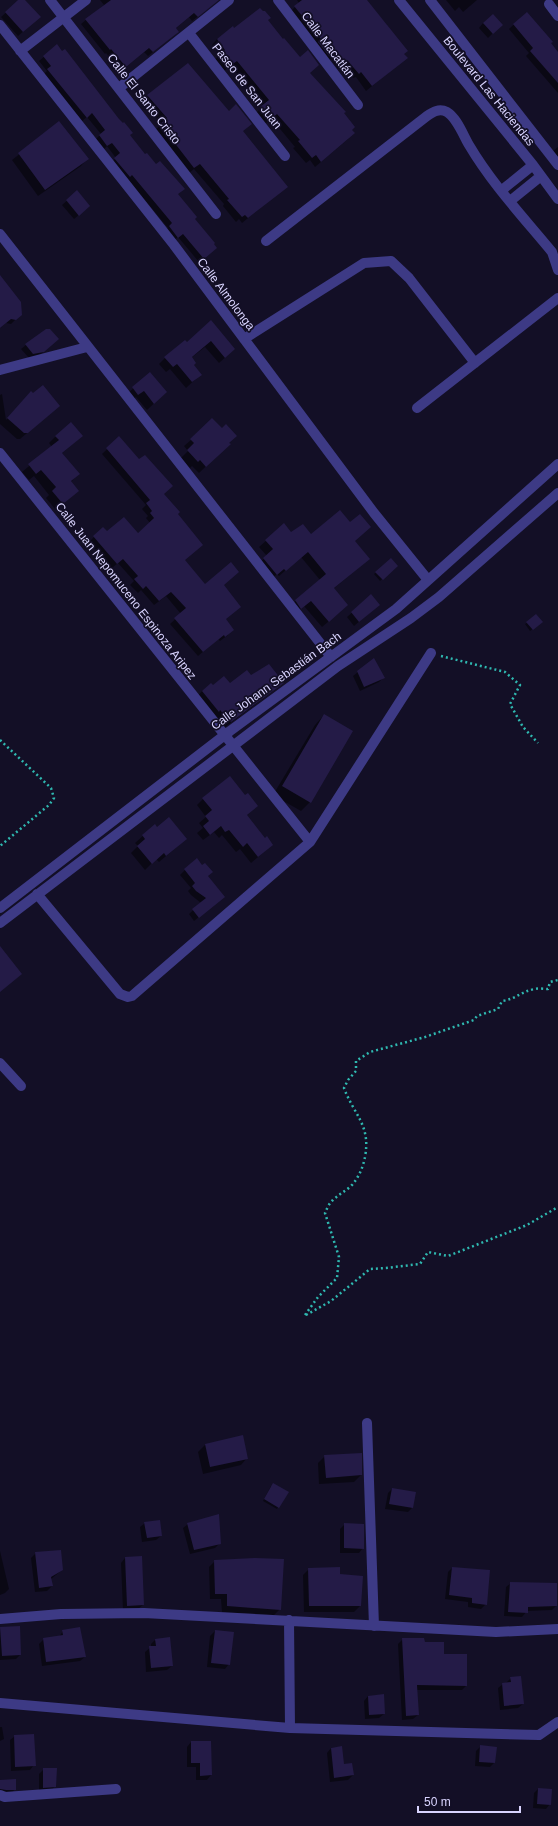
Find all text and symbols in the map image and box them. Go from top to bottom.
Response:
street label: Calle Macatlán [299,9,357,81]
street label: Boulevard Las Haciendas [441,33,537,149]
street label: Paseo de San Juan [209,40,285,132]
street label: Calle El Santo Cristo [104,51,184,147]
street label: Calle Almolonga [194,255,258,333]
street label: Calle Juan Nepomuceno Espinoza Aripez [53,500,199,682]
street label: Calle Johann Sebastián Bach [208,629,344,733]
scale bar [418,1788,520,1814]
text: 50 m [424,1795,451,1809]

